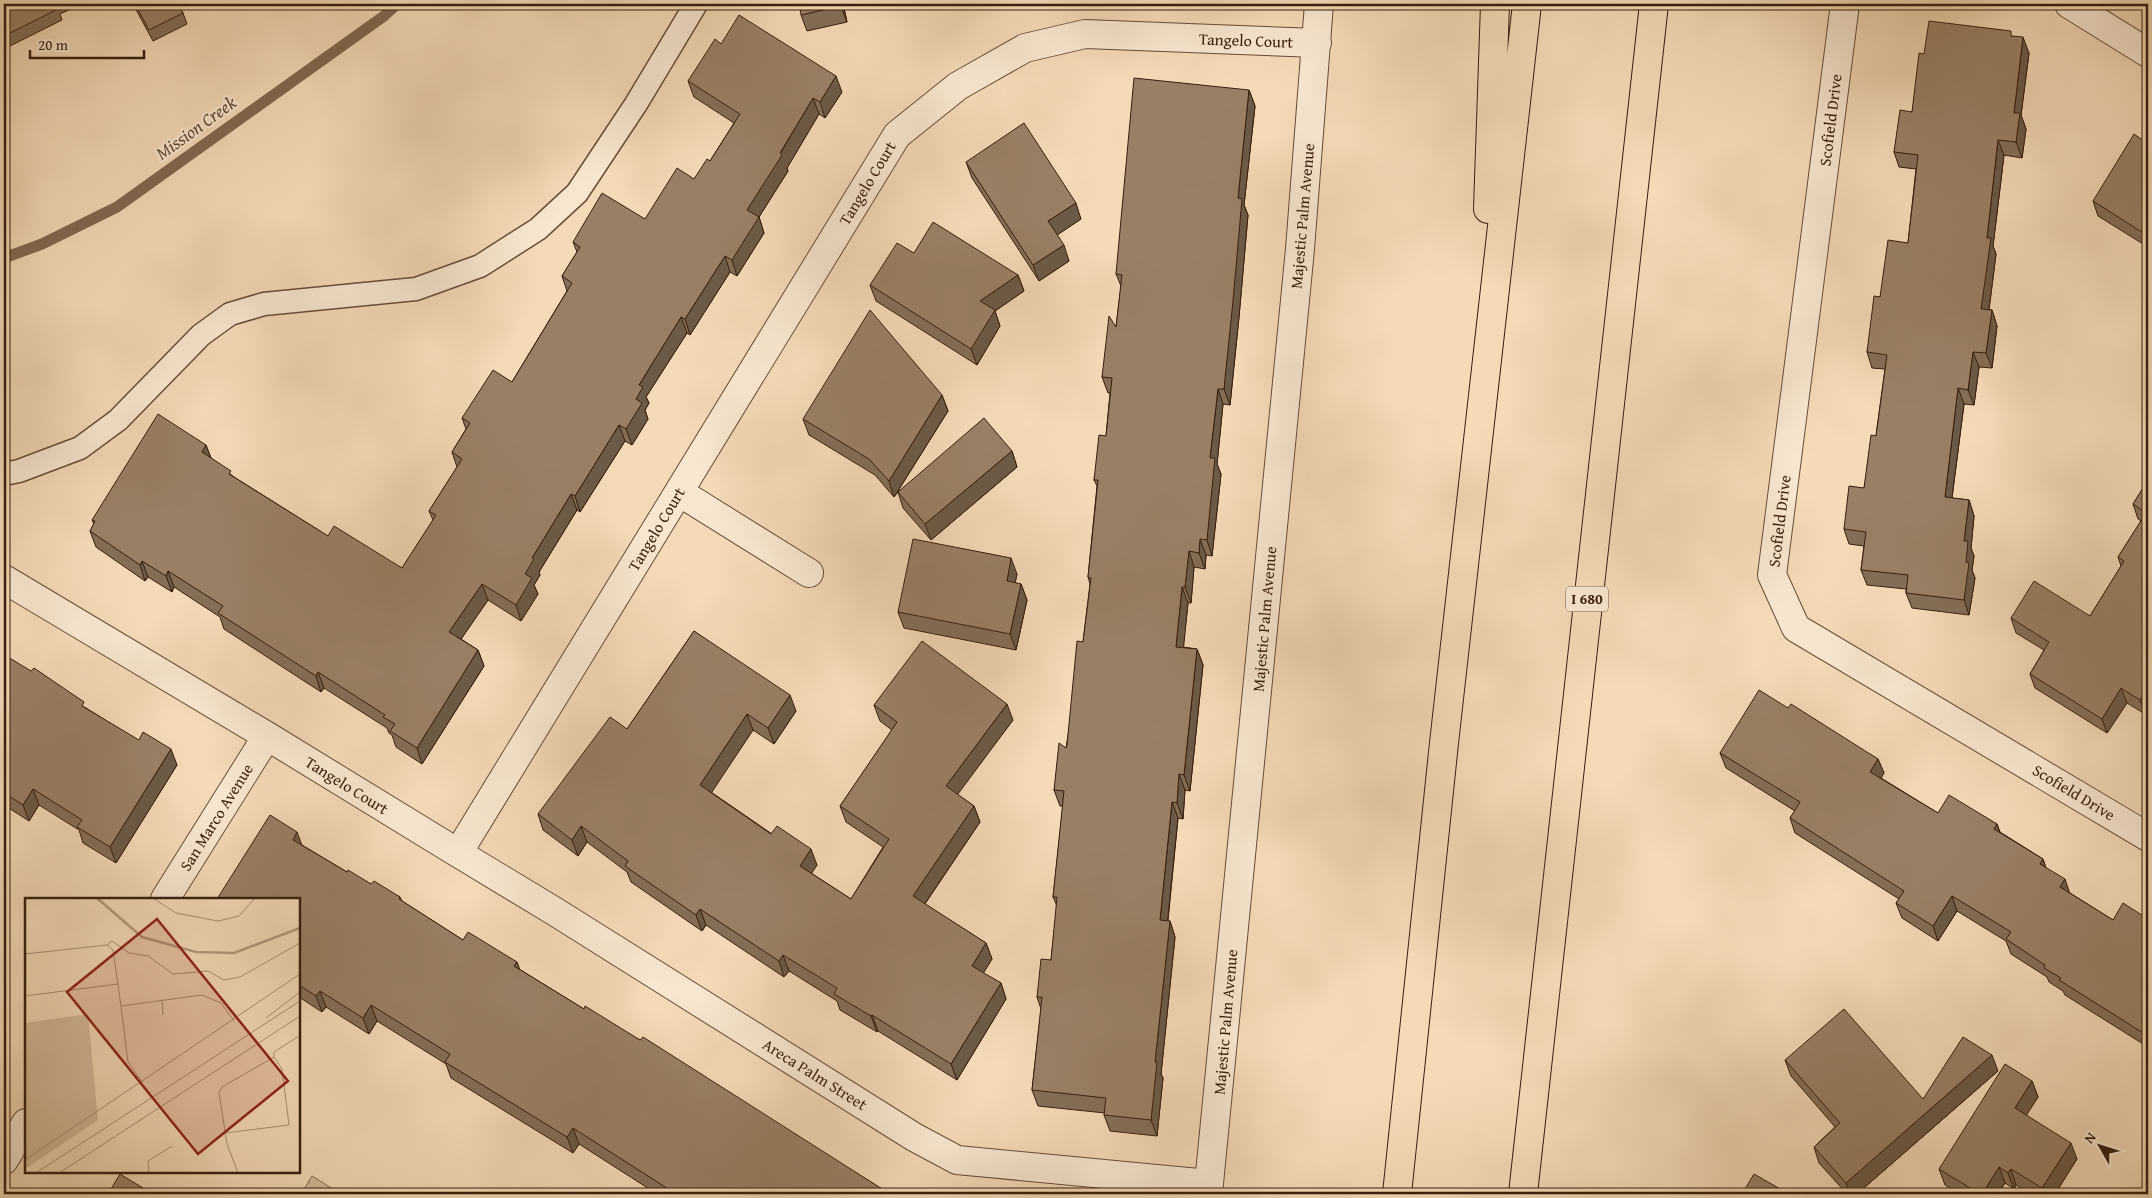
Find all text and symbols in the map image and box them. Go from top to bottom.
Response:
street label: Tangelo Court [1198,26,1294,54]
scale bar [30,28,144,60]
text: 20 m [38,34,69,55]
street label: Scofield Drive [1812,73,1848,167]
water label: Mission Creek [150,89,242,166]
street label: Tangelo Court [832,136,902,230]
street label: Majestic Palm Avenue [1284,142,1320,290]
street label: Scofield Drive [1761,474,1797,568]
street label: Tangelo Court [621,482,691,576]
street label: Majestic Palm Avenue [1246,545,1282,693]
road number: I 680 [1566,586,1608,612]
street label: Tangelo Court [301,750,394,820]
street label: Scofield Drive [2028,758,2120,826]
street label: San Marco Avenue [173,759,259,875]
inset map [25,898,300,1173]
street label: Majestic Palm Avenue [1207,948,1243,1096]
street label: Areca Palm Street [758,1032,872,1116]
north arrow [2074,1120,2124,1170]
text: N [2079,1127,2101,1148]

